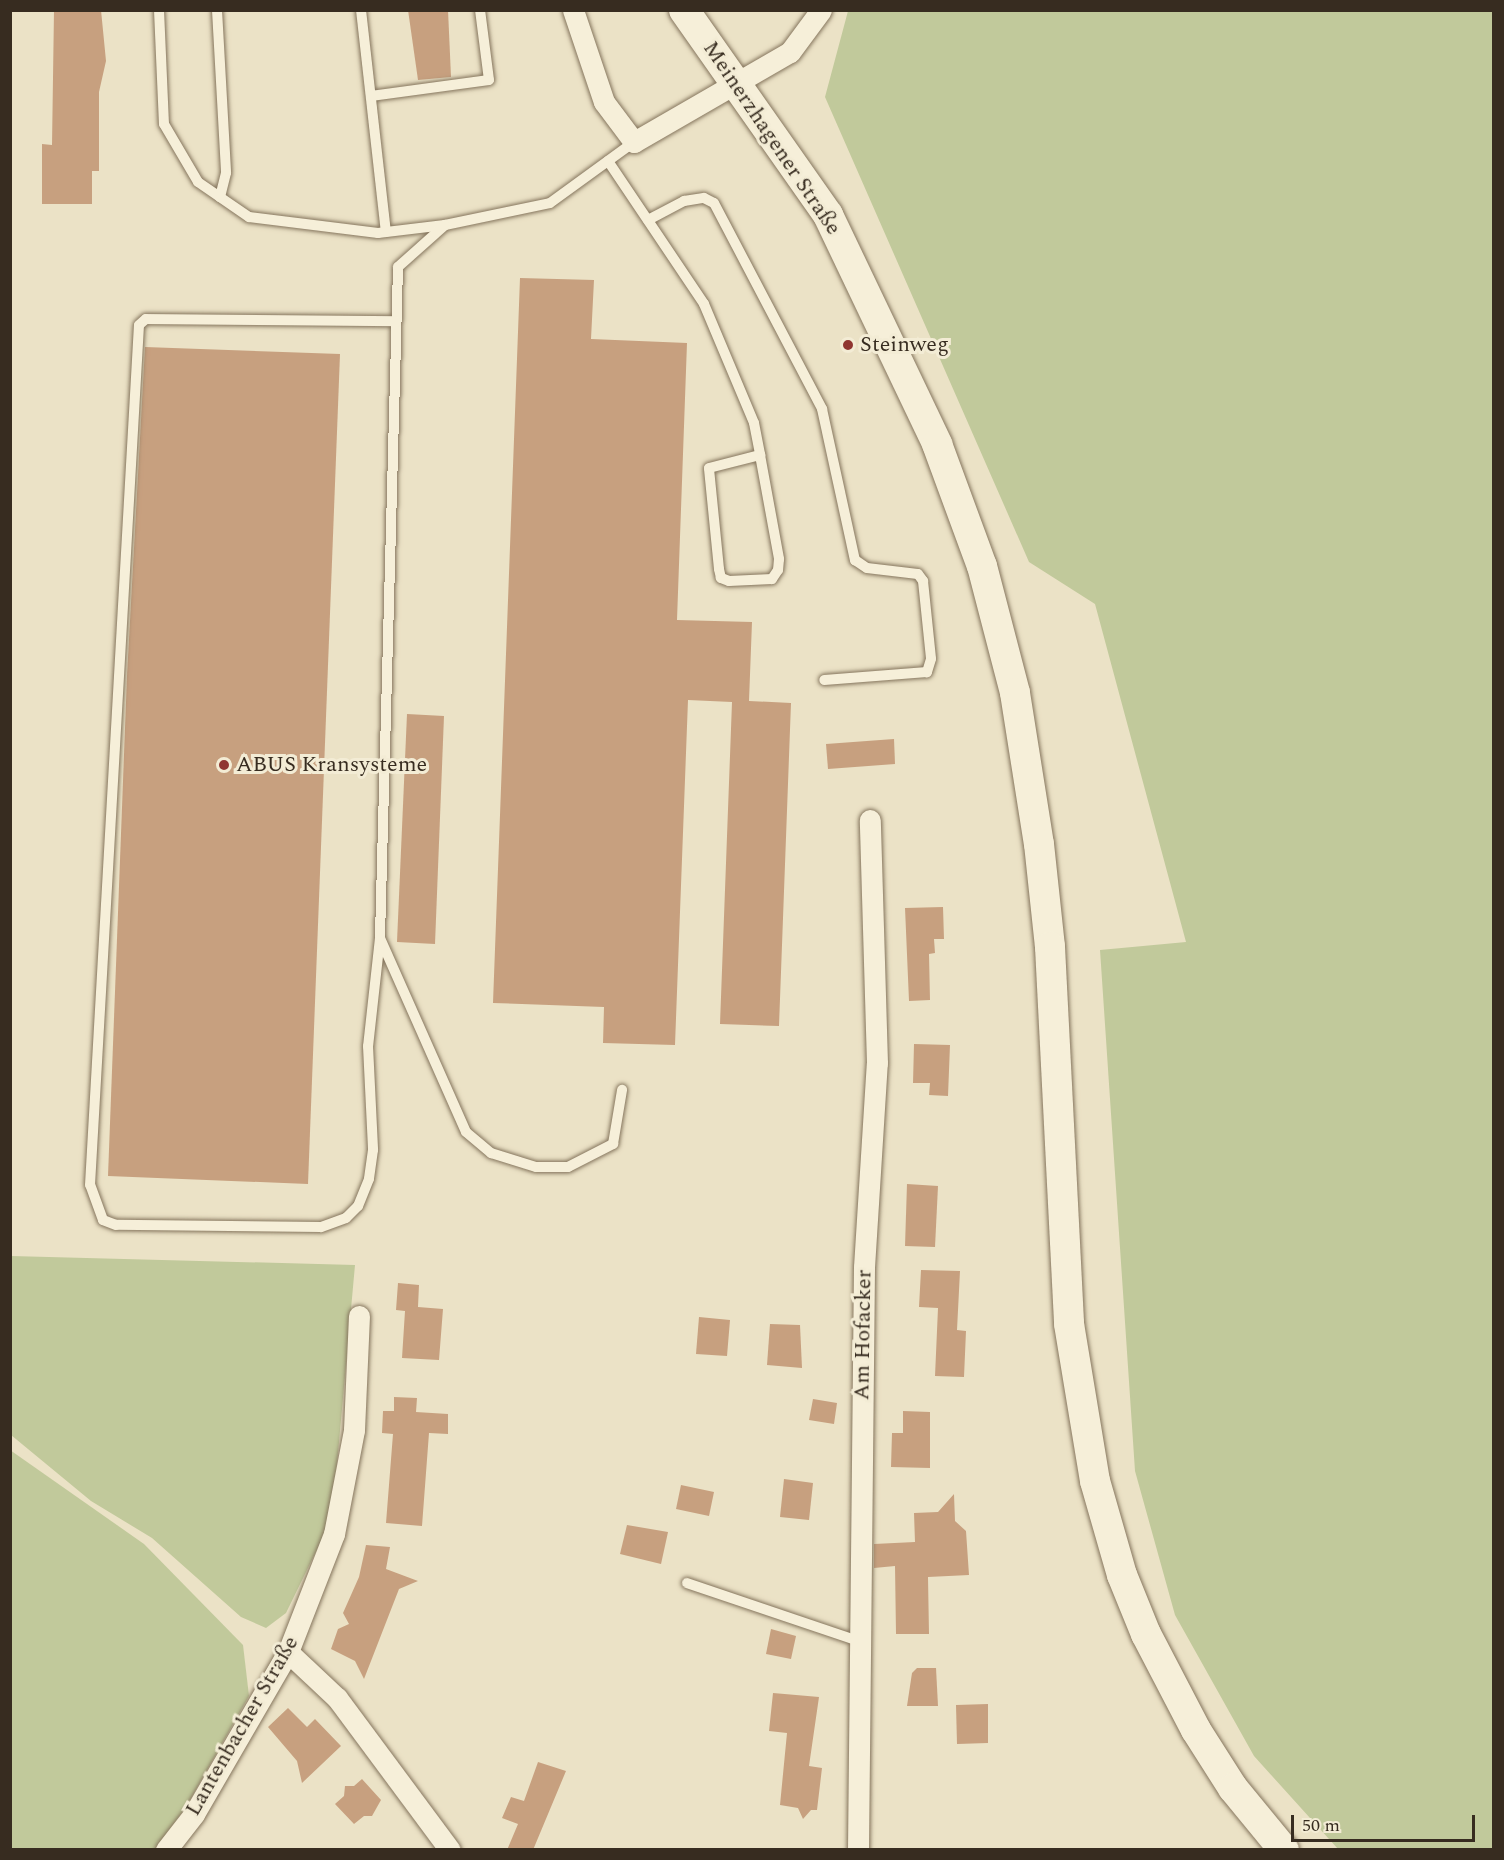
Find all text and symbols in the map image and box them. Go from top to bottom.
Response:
street label: Meinerzhagener Straße [697,36,847,240]
place label: Steinweg [860,332,949,358]
marker: Steinweg [841,338,855,352]
place label: ABUS Kransysteme [236,752,427,778]
marker: ABUS Kransysteme [217,758,231,772]
street label: Am Hofacker [849,1269,877,1401]
street label: Lantenbacher Straße [180,1631,304,1821]
scale bar [1294,1803,1478,1841]
text: 50 m [1302,1812,1340,1839]

